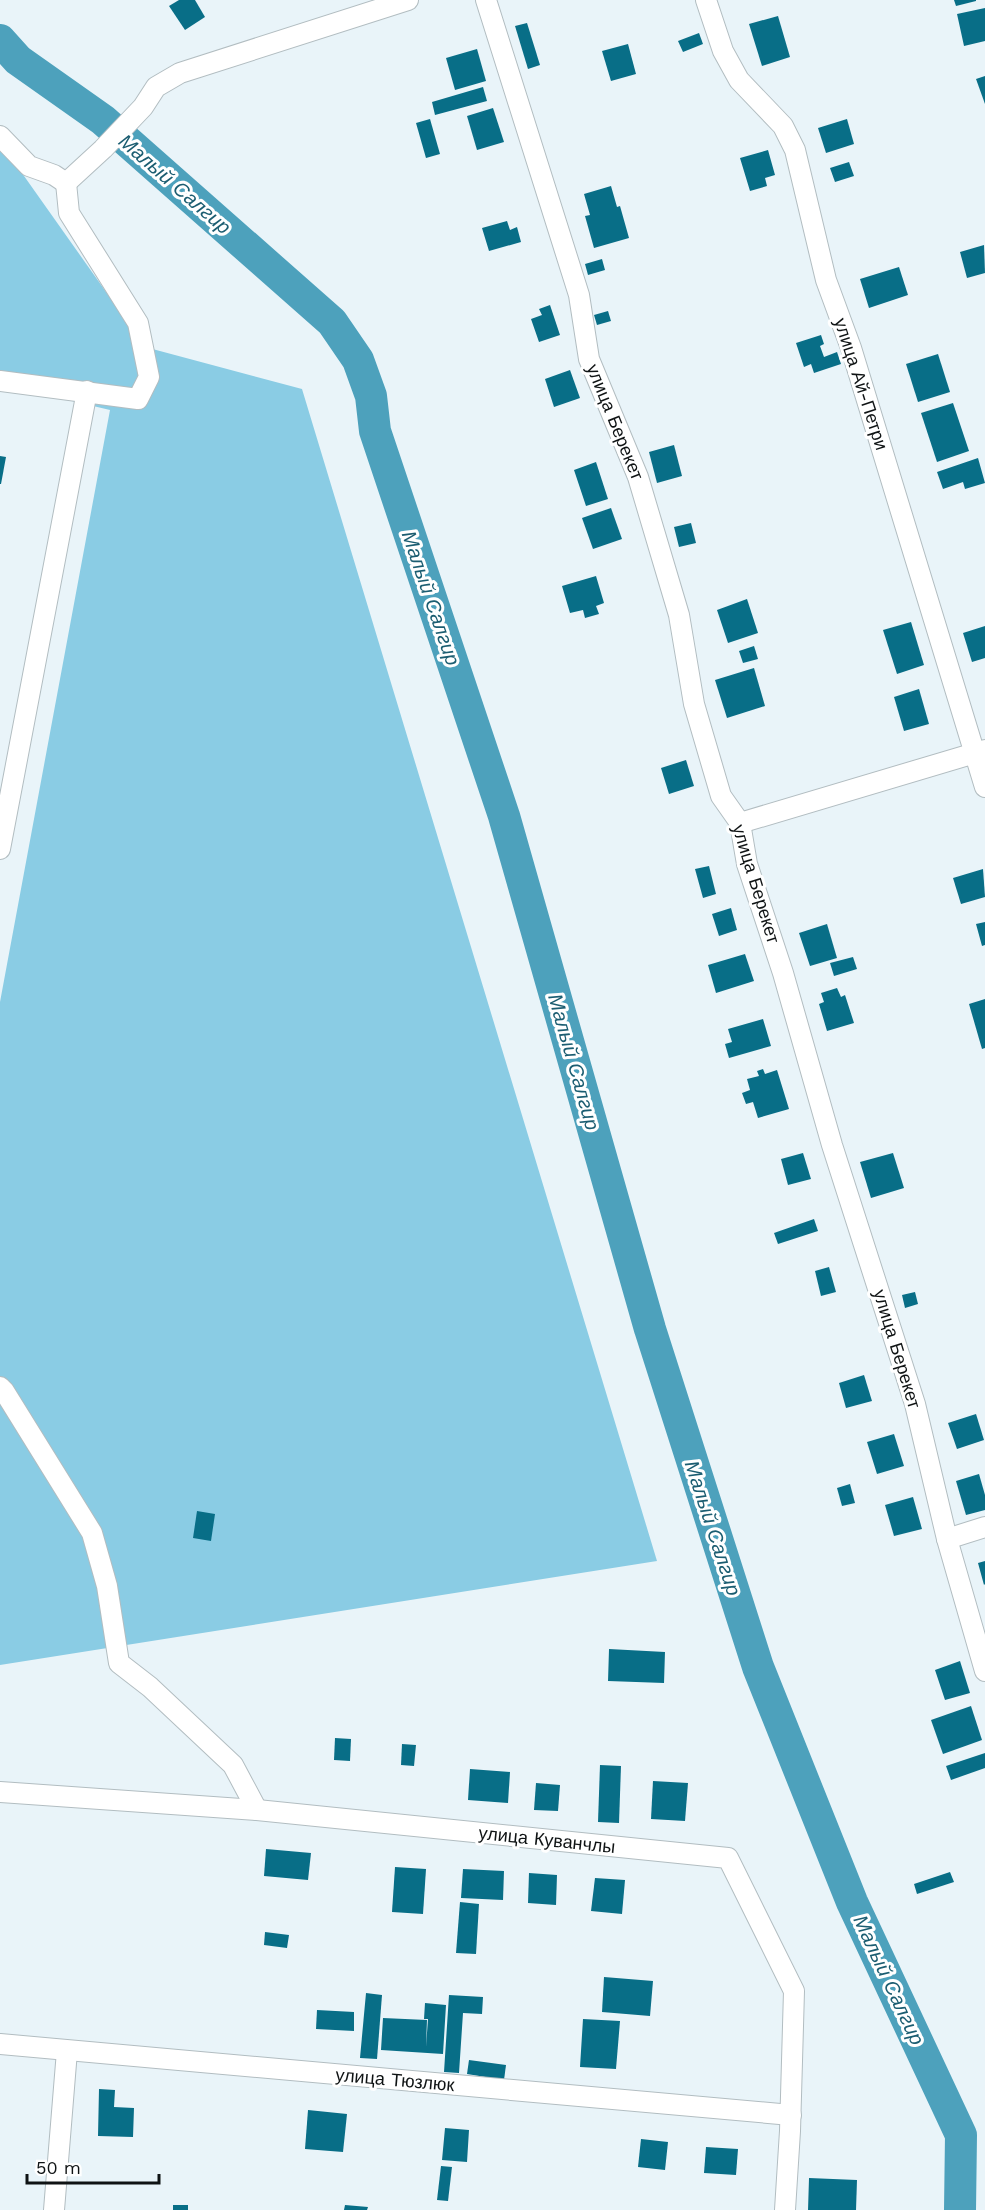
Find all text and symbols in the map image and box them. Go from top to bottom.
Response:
water label: Малый Салгир [114,129,236,239]
street label: улица Ай-Петри [830,315,893,452]
street label: улица Берекет [583,361,648,483]
water label: Малый Салгир [397,528,465,668]
street label: улица Берекет [728,822,785,946]
water label: Малый Салгир [543,991,605,1133]
street label: улица Берекет [869,1287,926,1411]
water label: Малый Салгир [680,1457,746,1599]
street label: улица Куванчлы [478,1822,616,1857]
water label: Малый Салгир [848,1911,930,2049]
street label: улица Тюзлюк [335,2064,455,2095]
scale bar [27,2147,159,2185]
text: 50 m [36,2157,81,2178]

